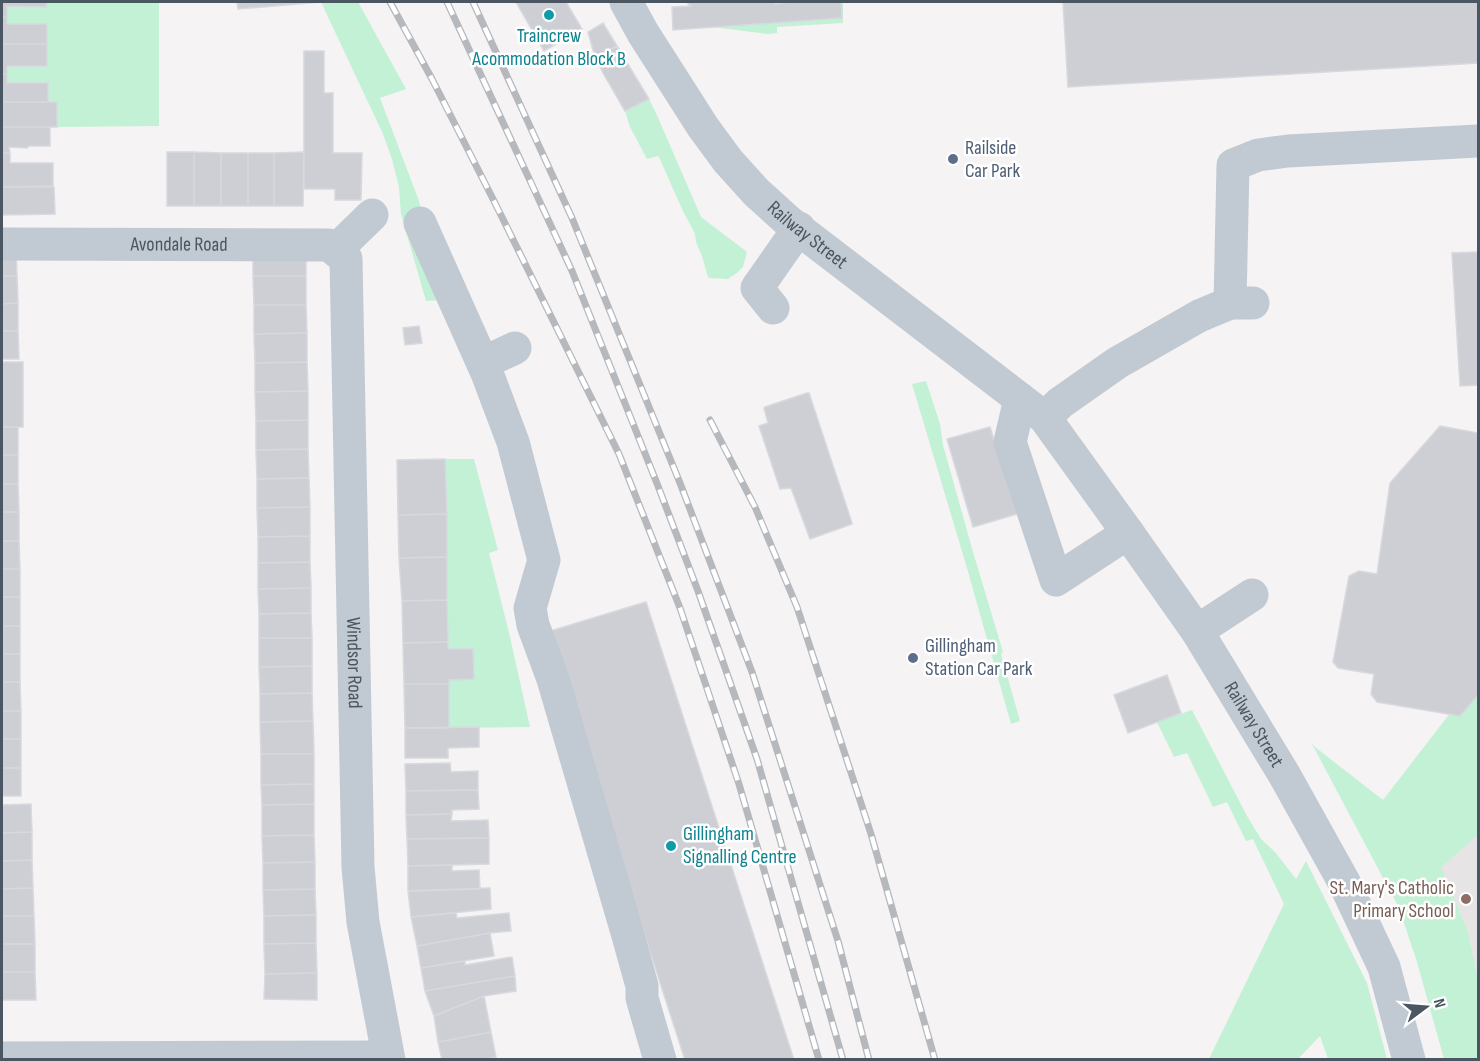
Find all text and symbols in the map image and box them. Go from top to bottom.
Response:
marker: Traincrew Acommodation Block B [542,8,556,22]
place label: Traincrew Acommodation Block B [471,24,626,71]
place label: Railside Car Park [965,136,1021,183]
marker: Railside Car Park [946,152,960,166]
street label: Railway Street [762,196,852,274]
street label: Avondale Road [129,232,228,257]
street label: Windsor Road [341,617,367,709]
place label: Gillingham Station Car Park [925,634,1033,681]
marker: Gillingham Station Car Park [906,651,920,665]
street label: Railway Street [1219,677,1289,772]
place label: Gillingham Signalling Centre [683,822,797,869]
marker: Gillingham Signalling Centre [664,839,678,853]
place label: St. Mary's Catholic Primary School [1330,876,1454,923]
marker: St. Mary's Catholic Primary School [1459,892,1473,906]
north arrow [1396,977,1456,1037]
text: N [1429,997,1449,1010]

